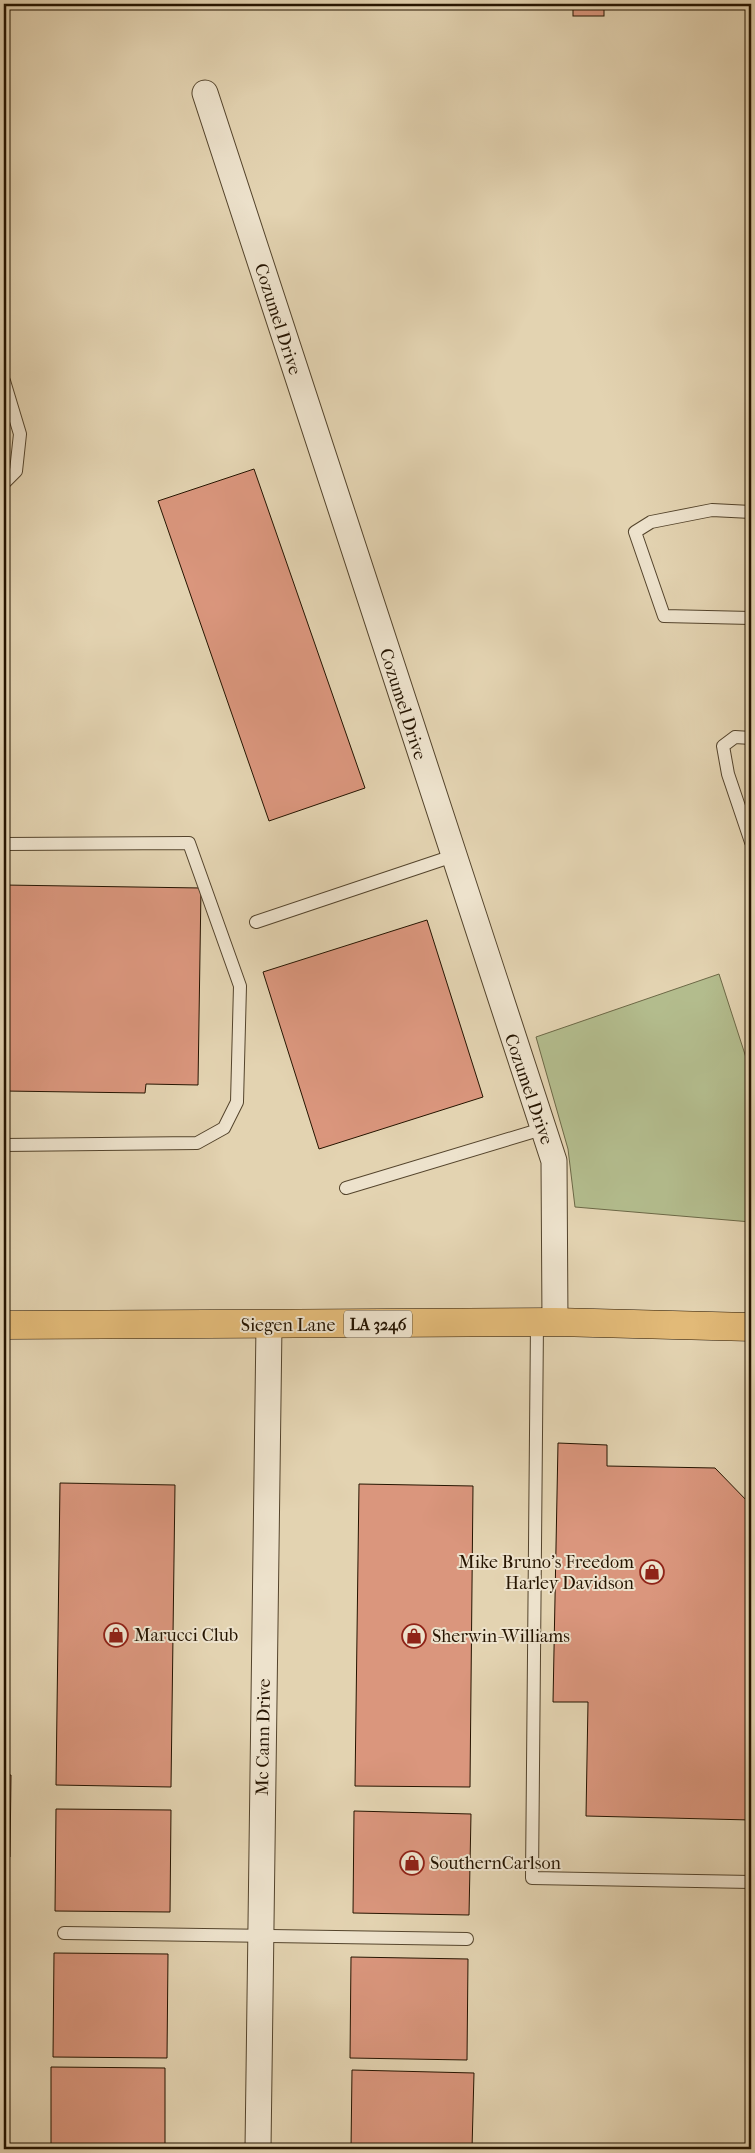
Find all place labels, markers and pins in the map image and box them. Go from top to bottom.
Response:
place label: Mike Bruno's Freedom Harley Davidson [458,1552,635,1594]
shop icon: Mike Bruno's Freedom Harley Davidson [639,1559,665,1585]
shop icon: Marucci Club [103,1622,129,1648]
shop icon: Sherwin-Williams [401,1623,427,1649]
place label: Marucci Club [134,1625,238,1646]
place label: Sherwin-Williams [432,1626,570,1647]
shop icon: SouthernCarlson [399,1850,425,1876]
place label: SouthernCarlson [430,1853,561,1874]

